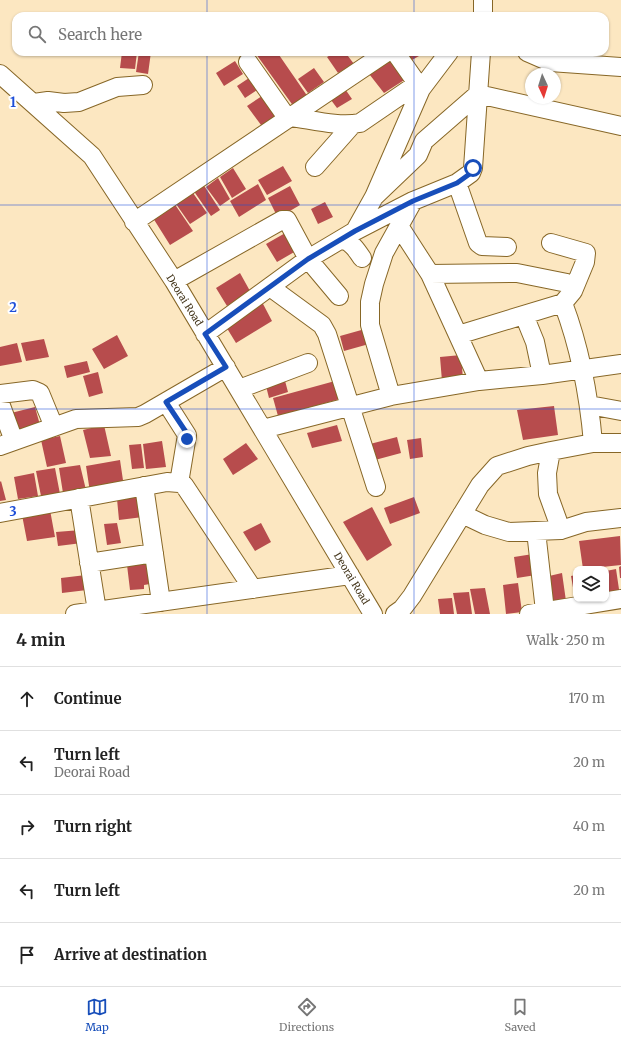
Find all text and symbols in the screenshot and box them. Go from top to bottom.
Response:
search box [12,12,609,56]
icon: search [26,23,48,45]
text: Search here [58,25,142,44]
north arrow [525,68,561,104]
text: 1 [10,94,16,111]
route start [464,159,482,177]
street label: Deorai Road [164,272,206,329]
text: 2 [9,299,17,316]
route end [178,430,196,448]
text: 3 [9,503,17,520]
street label: Deorai Road [331,550,372,607]
map controls [573,566,609,602]
button: layers [573,566,609,602]
text: 4 min [16,629,65,651]
text: Walk · 250 m [527,632,605,649]
icon: ahead [16,688,38,710]
text: Continue [54,689,122,708]
text: 170 m [568,690,605,707]
text: Turn left [54,745,120,764]
icon: left [16,752,38,774]
text: 20 m [573,754,605,771]
text: Deorai Road [54,764,130,781]
icon: right [16,816,38,838]
text: Turn right [54,817,132,836]
text: 40 m [573,818,605,835]
icon: left [16,880,38,902]
text: Turn left [54,881,120,900]
text: 20 m [573,882,605,899]
icon: arrive [16,944,38,966]
text: Arrive at destination [54,945,207,964]
tab: Map [85,996,109,1034]
tab: Directions [279,996,334,1034]
tab: Saved [505,996,536,1034]

